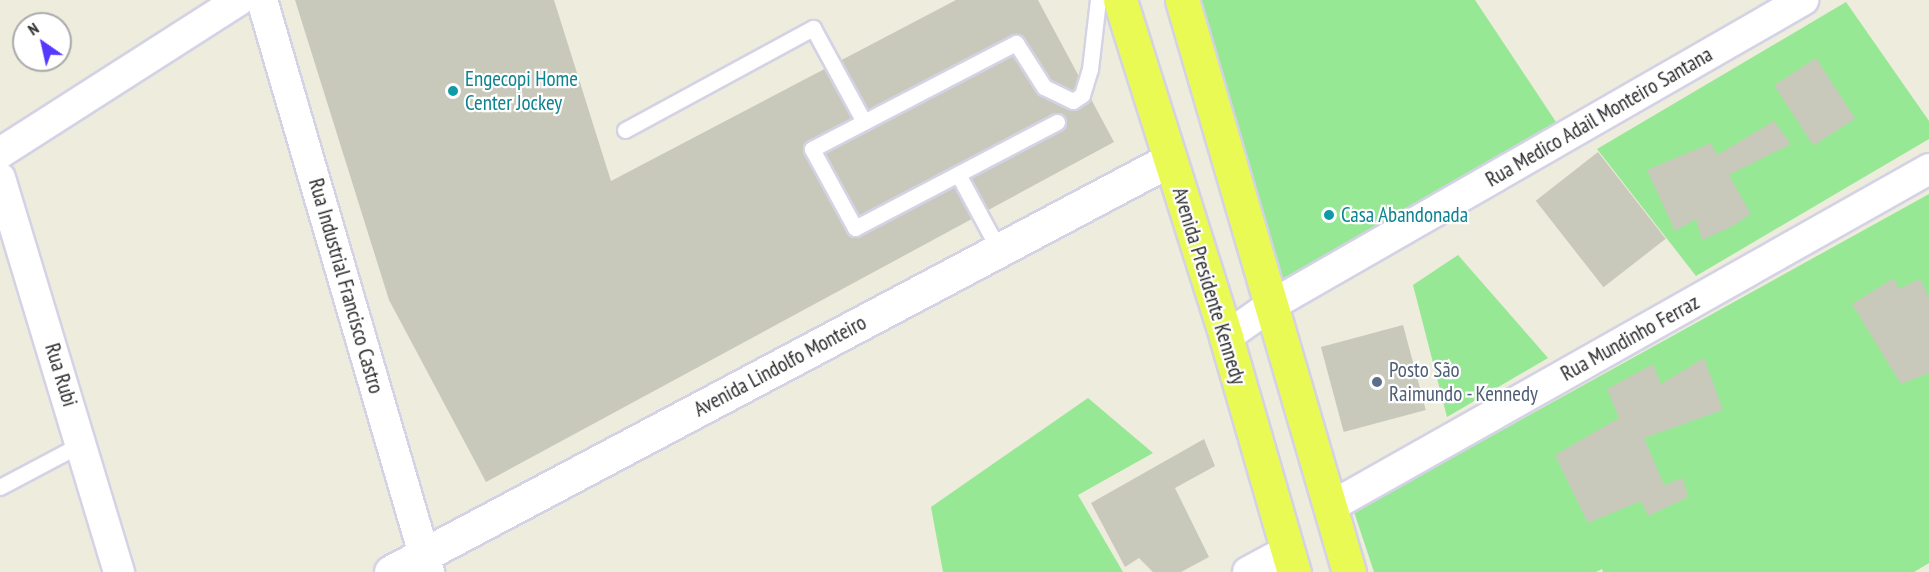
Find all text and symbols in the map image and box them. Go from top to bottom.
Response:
north arrow [12,12,72,72]
text: N [24,18,42,39]
street label: Rua Medico Adail Monteiro Santana [1481,42,1717,192]
place label: Engecopi Home Center Jockey [465,66,578,116]
marker: Engecopi Home Center Jockey [446,84,460,98]
street label: Rua Industrial Francisco Castro [303,176,389,396]
street label: Avenida Presidente Kennedy [1167,184,1251,388]
place label: Casa Abandonada [1341,202,1469,228]
marker: Casa Abandonada [1322,208,1336,222]
street label: Rua Mundinho Ferraz [1556,290,1704,386]
street label: Avenida Lindolfo Monteiro [690,310,870,422]
street label: Rua Rubi [39,340,83,410]
place label: Posto São Raimundo - Kennedy [1389,357,1540,407]
marker: Posto São Raimundo - Kennedy [1370,375,1384,389]

